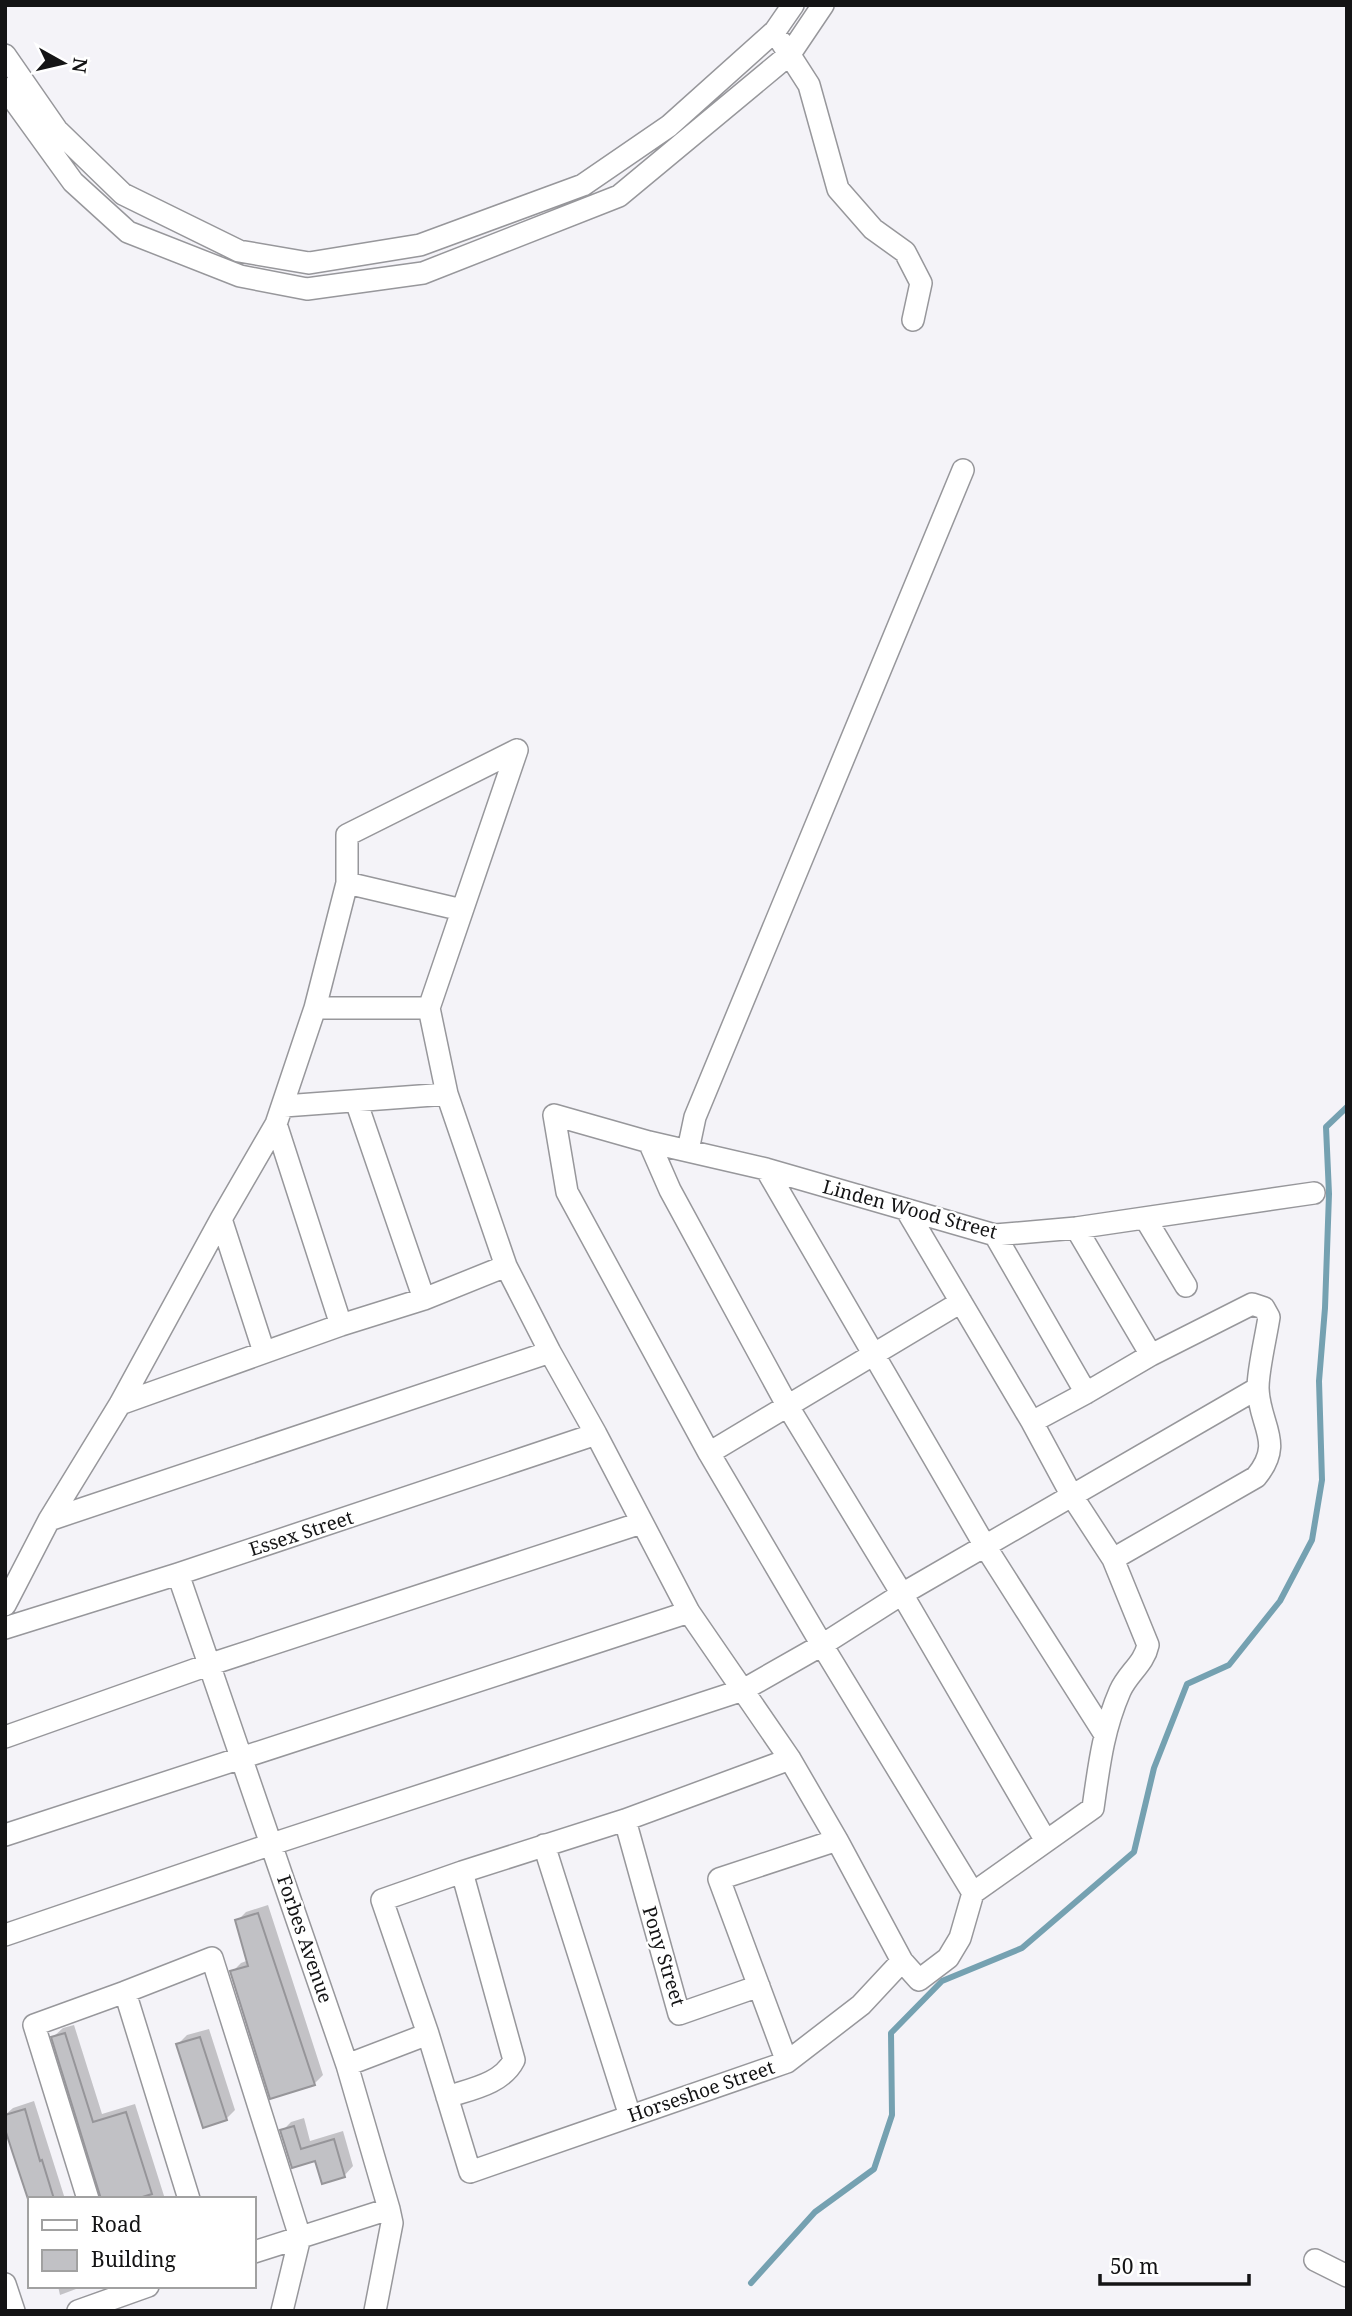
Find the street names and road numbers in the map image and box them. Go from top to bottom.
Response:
street label: Linden Wood Street [820,1173,1000,1245]
street label: Essex Street [246,1504,357,1562]
street label: Forbes Avenue [271,1872,339,2006]
street label: Pony Street [637,1903,692,2009]
street label: Horseshoe Street [624,2054,778,2128]

